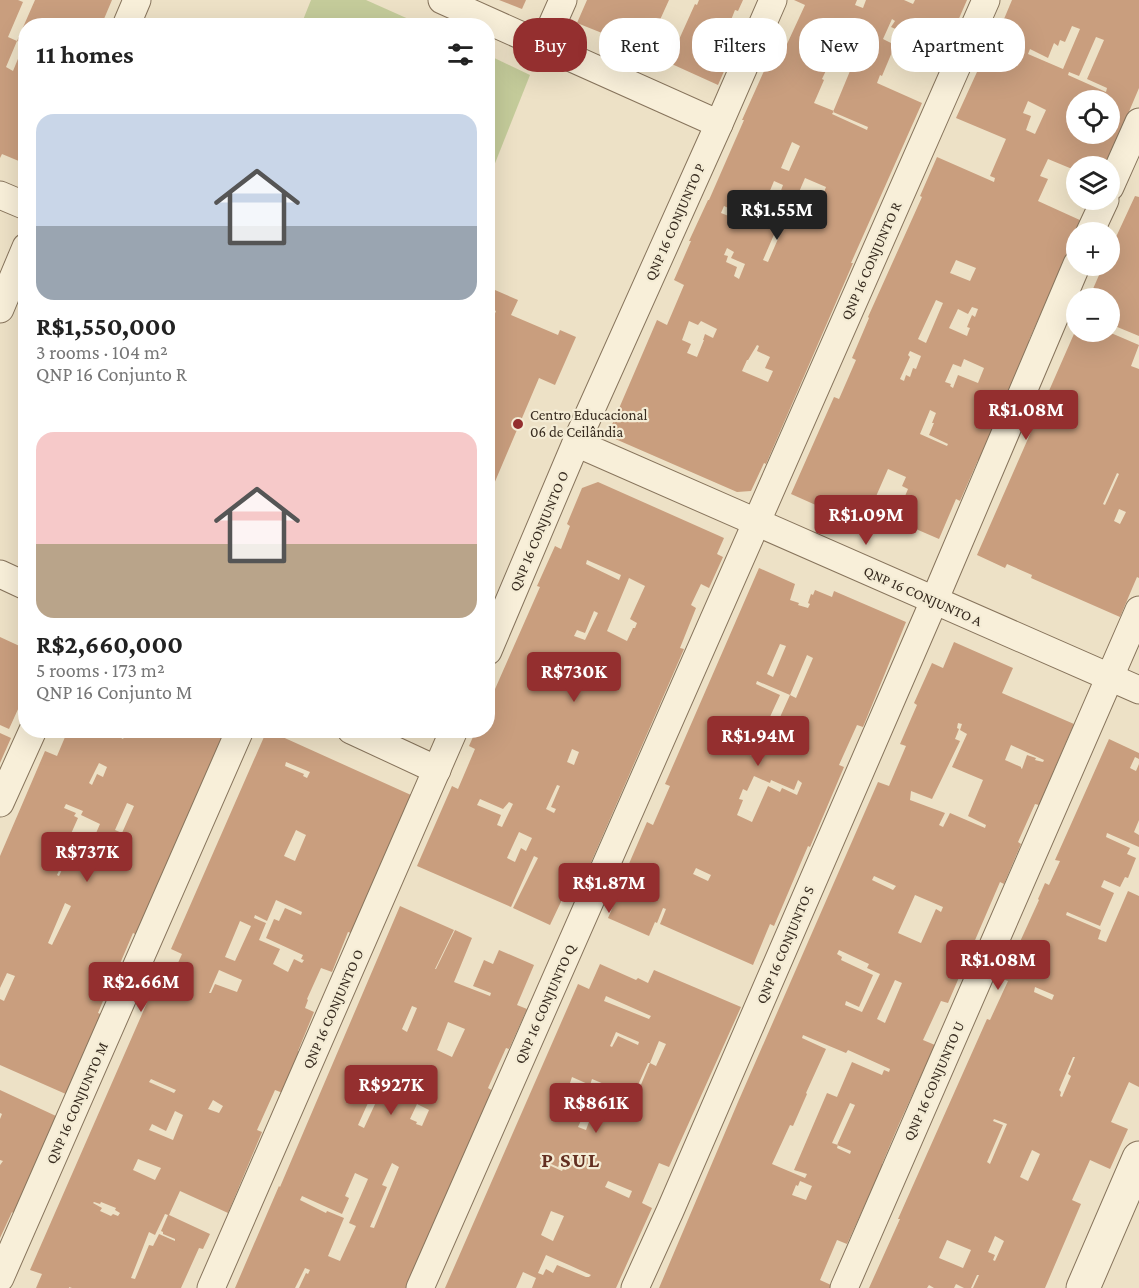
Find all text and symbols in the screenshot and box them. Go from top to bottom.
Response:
chip: Buy [513,18,587,72]
chip: Rent [599,18,680,72]
chip: Filters [692,18,787,72]
chip: New [799,18,879,72]
chip: Apartment [891,18,1025,72]
icon: filters [444,38,477,71]
text: 11 homes [36,40,134,69]
map controls [1066,90,1120,342]
button: locate [1066,90,1120,144]
icon: home [203,153,311,261]
button: layers [1066,156,1120,210]
street label: QNP 16 CONJUNTO P [642,161,709,284]
pin: R$1.55M [722,190,832,241]
text: R$1.55M [741,198,813,220]
street label: QNP 16 CONJUNTO R [838,199,905,323]
button: + [1066,222,1120,276]
button: − [1066,288,1120,342]
text: R$1,550,000 [36,312,176,341]
text: 3 rooms · 104 m² [36,341,168,363]
text: QNP 16 Conjunto R [36,363,187,385]
pin: R$1.08M [971,390,1081,441]
text: R$1.08M [988,398,1064,420]
place label: Centro Educacional 06 de Ceilândia [530,407,647,440]
marker: Centro Educacional 06 de Ceilândia [511,417,525,431]
street label: QNP 16 CONJUNTO O [506,468,573,594]
icon: home [203,471,311,579]
pin: R$1.09M [811,495,921,546]
text: R$1.09M [828,503,904,525]
street label: QNP 16 CONJUNTO A [861,563,985,630]
text: R$2,660,000 [36,630,183,659]
pin: R$730K [525,652,623,703]
text: 5 rooms · 173 m² [36,659,165,681]
text: R$730K [541,660,607,682]
text: QNP 16 Conjunto M [36,681,192,703]
pin: R$1.94M [703,716,813,767]
text: R$1.94M [721,724,795,746]
pin: R$737K [38,832,136,883]
text: R$737K [55,840,119,862]
pin: R$1.87M [554,863,664,914]
text: R$1.87M [573,871,645,893]
street label: QNP 16 CONJUNTO S [753,884,818,1007]
pin: R$1.08M [943,940,1053,991]
street label: QNP 16 CONJUNTO Q [511,941,580,1067]
street label: QNP 16 CONJUNTO O [299,947,368,1072]
text: R$1.08M [960,948,1036,970]
pin: R$2.66M [86,962,196,1013]
text: R$2.66M [103,970,179,992]
street label: QNP 16 CONJUNTO U [900,1019,969,1144]
street label: QNP 16 CONJUNTO M [43,1040,112,1167]
pin: R$927K [342,1065,440,1116]
text: R$927K [359,1073,423,1095]
pin: R$861K [547,1083,645,1134]
text: R$861K [564,1091,628,1113]
district label: P SUL [541,1148,601,1172]

